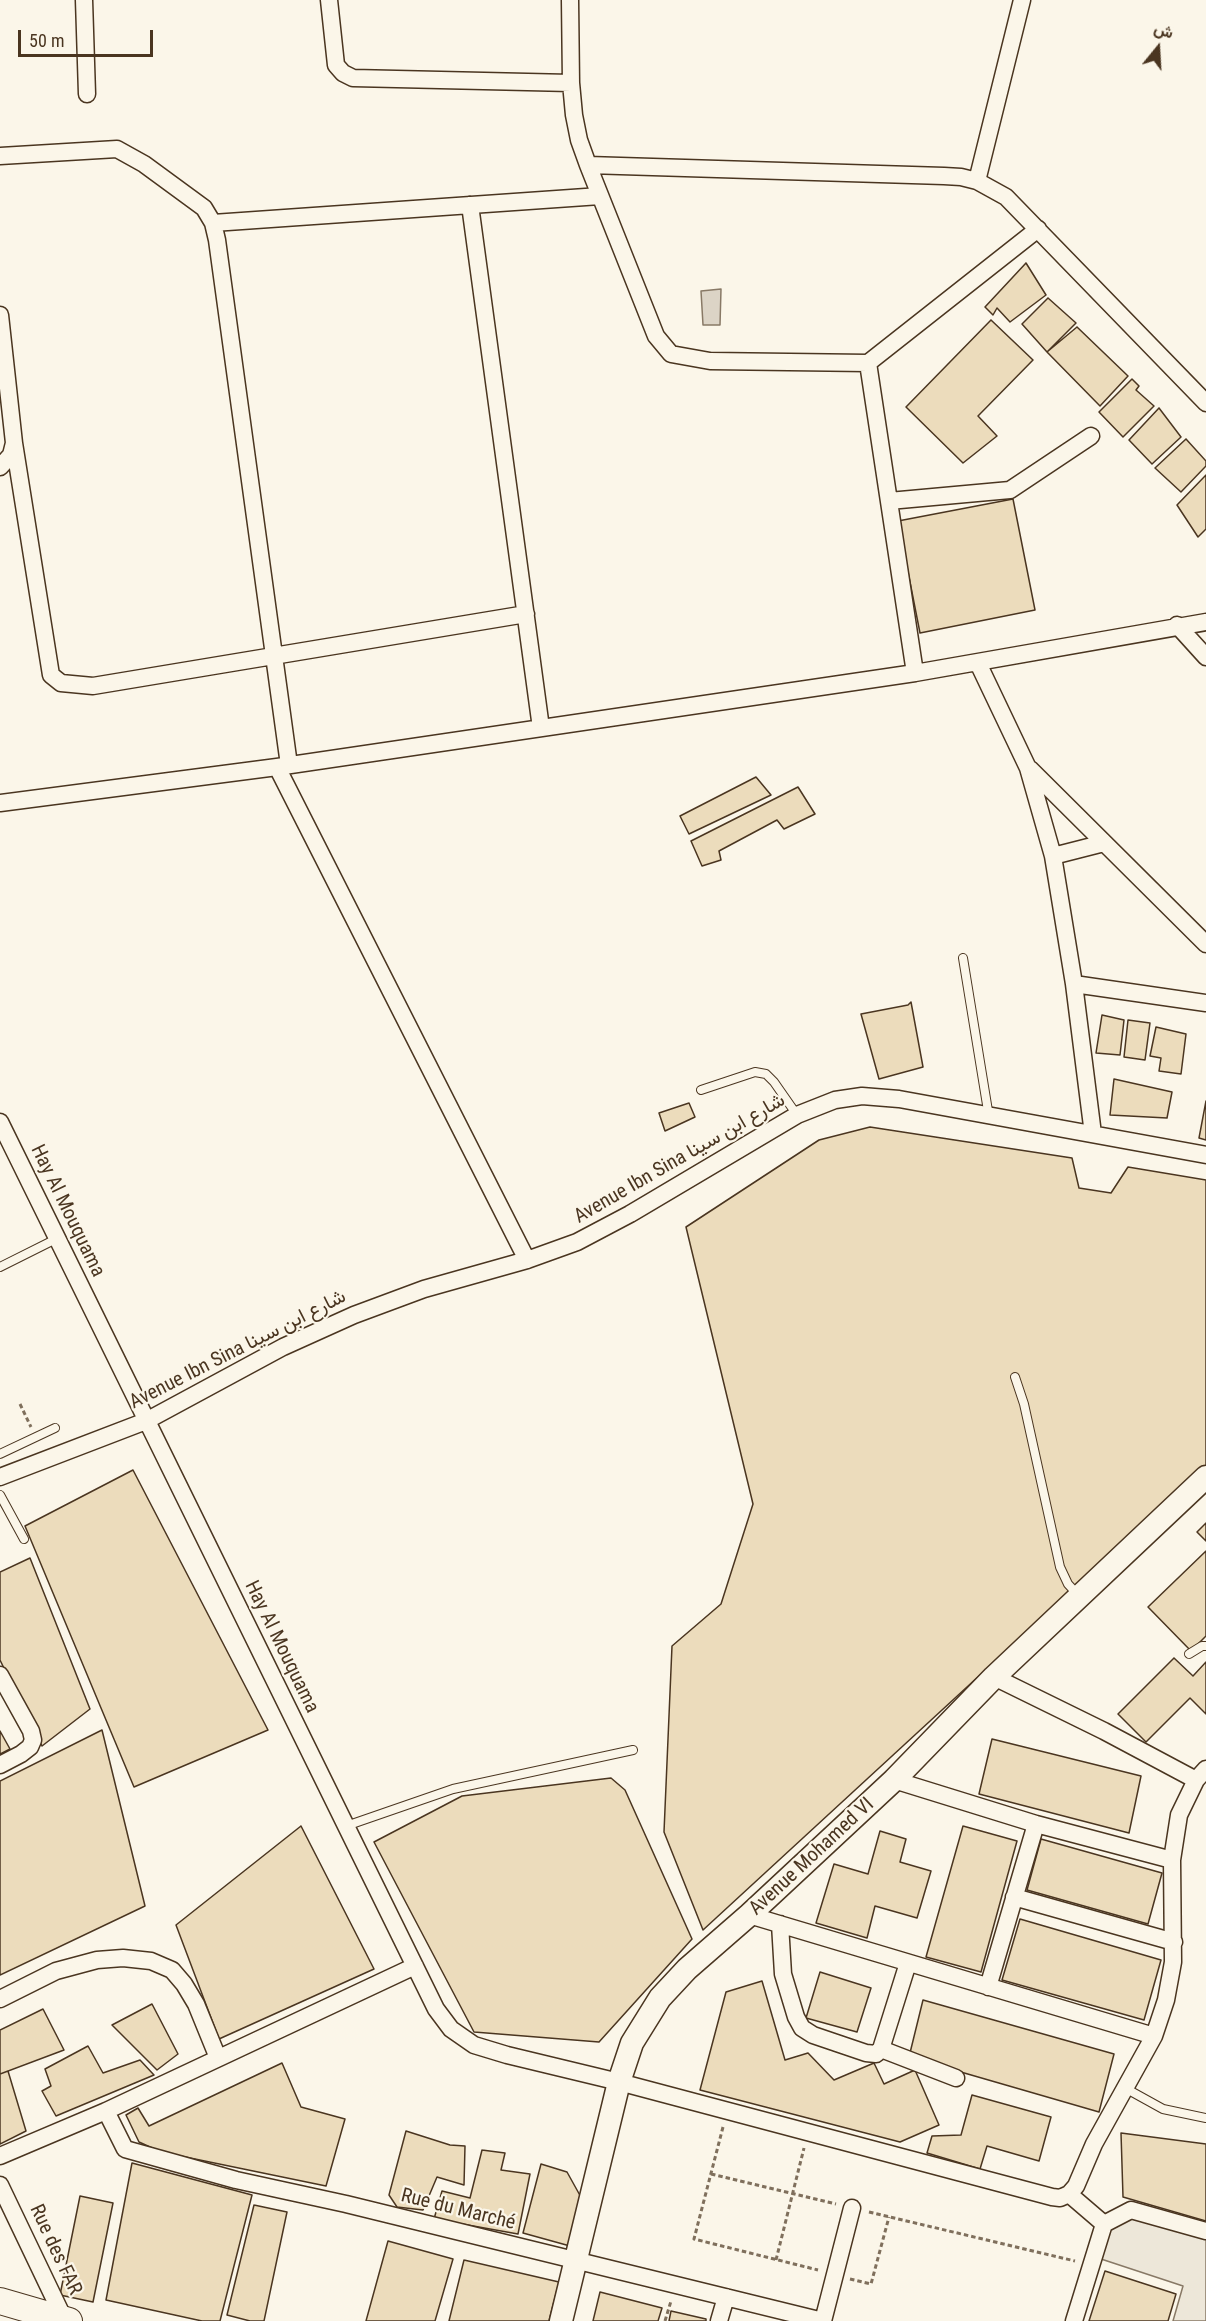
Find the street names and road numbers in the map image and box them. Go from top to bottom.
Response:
street label: Avenue Ibn Sina شارع ابن سينا [570,1089,790,1229]
street label: Hay Al Mouquama [25,1141,109,1281]
street label: Avenue Ibn Sina شارع ابن سينا [126,1285,350,1415]
street label: Hay Al Mouquama [239,1577,323,1717]
street label: Avenue Mohamed VI [745,1793,879,1921]
street label: Rue du Marché [398,2184,518,2236]
street label: Rue des FAR [24,2201,86,2299]

